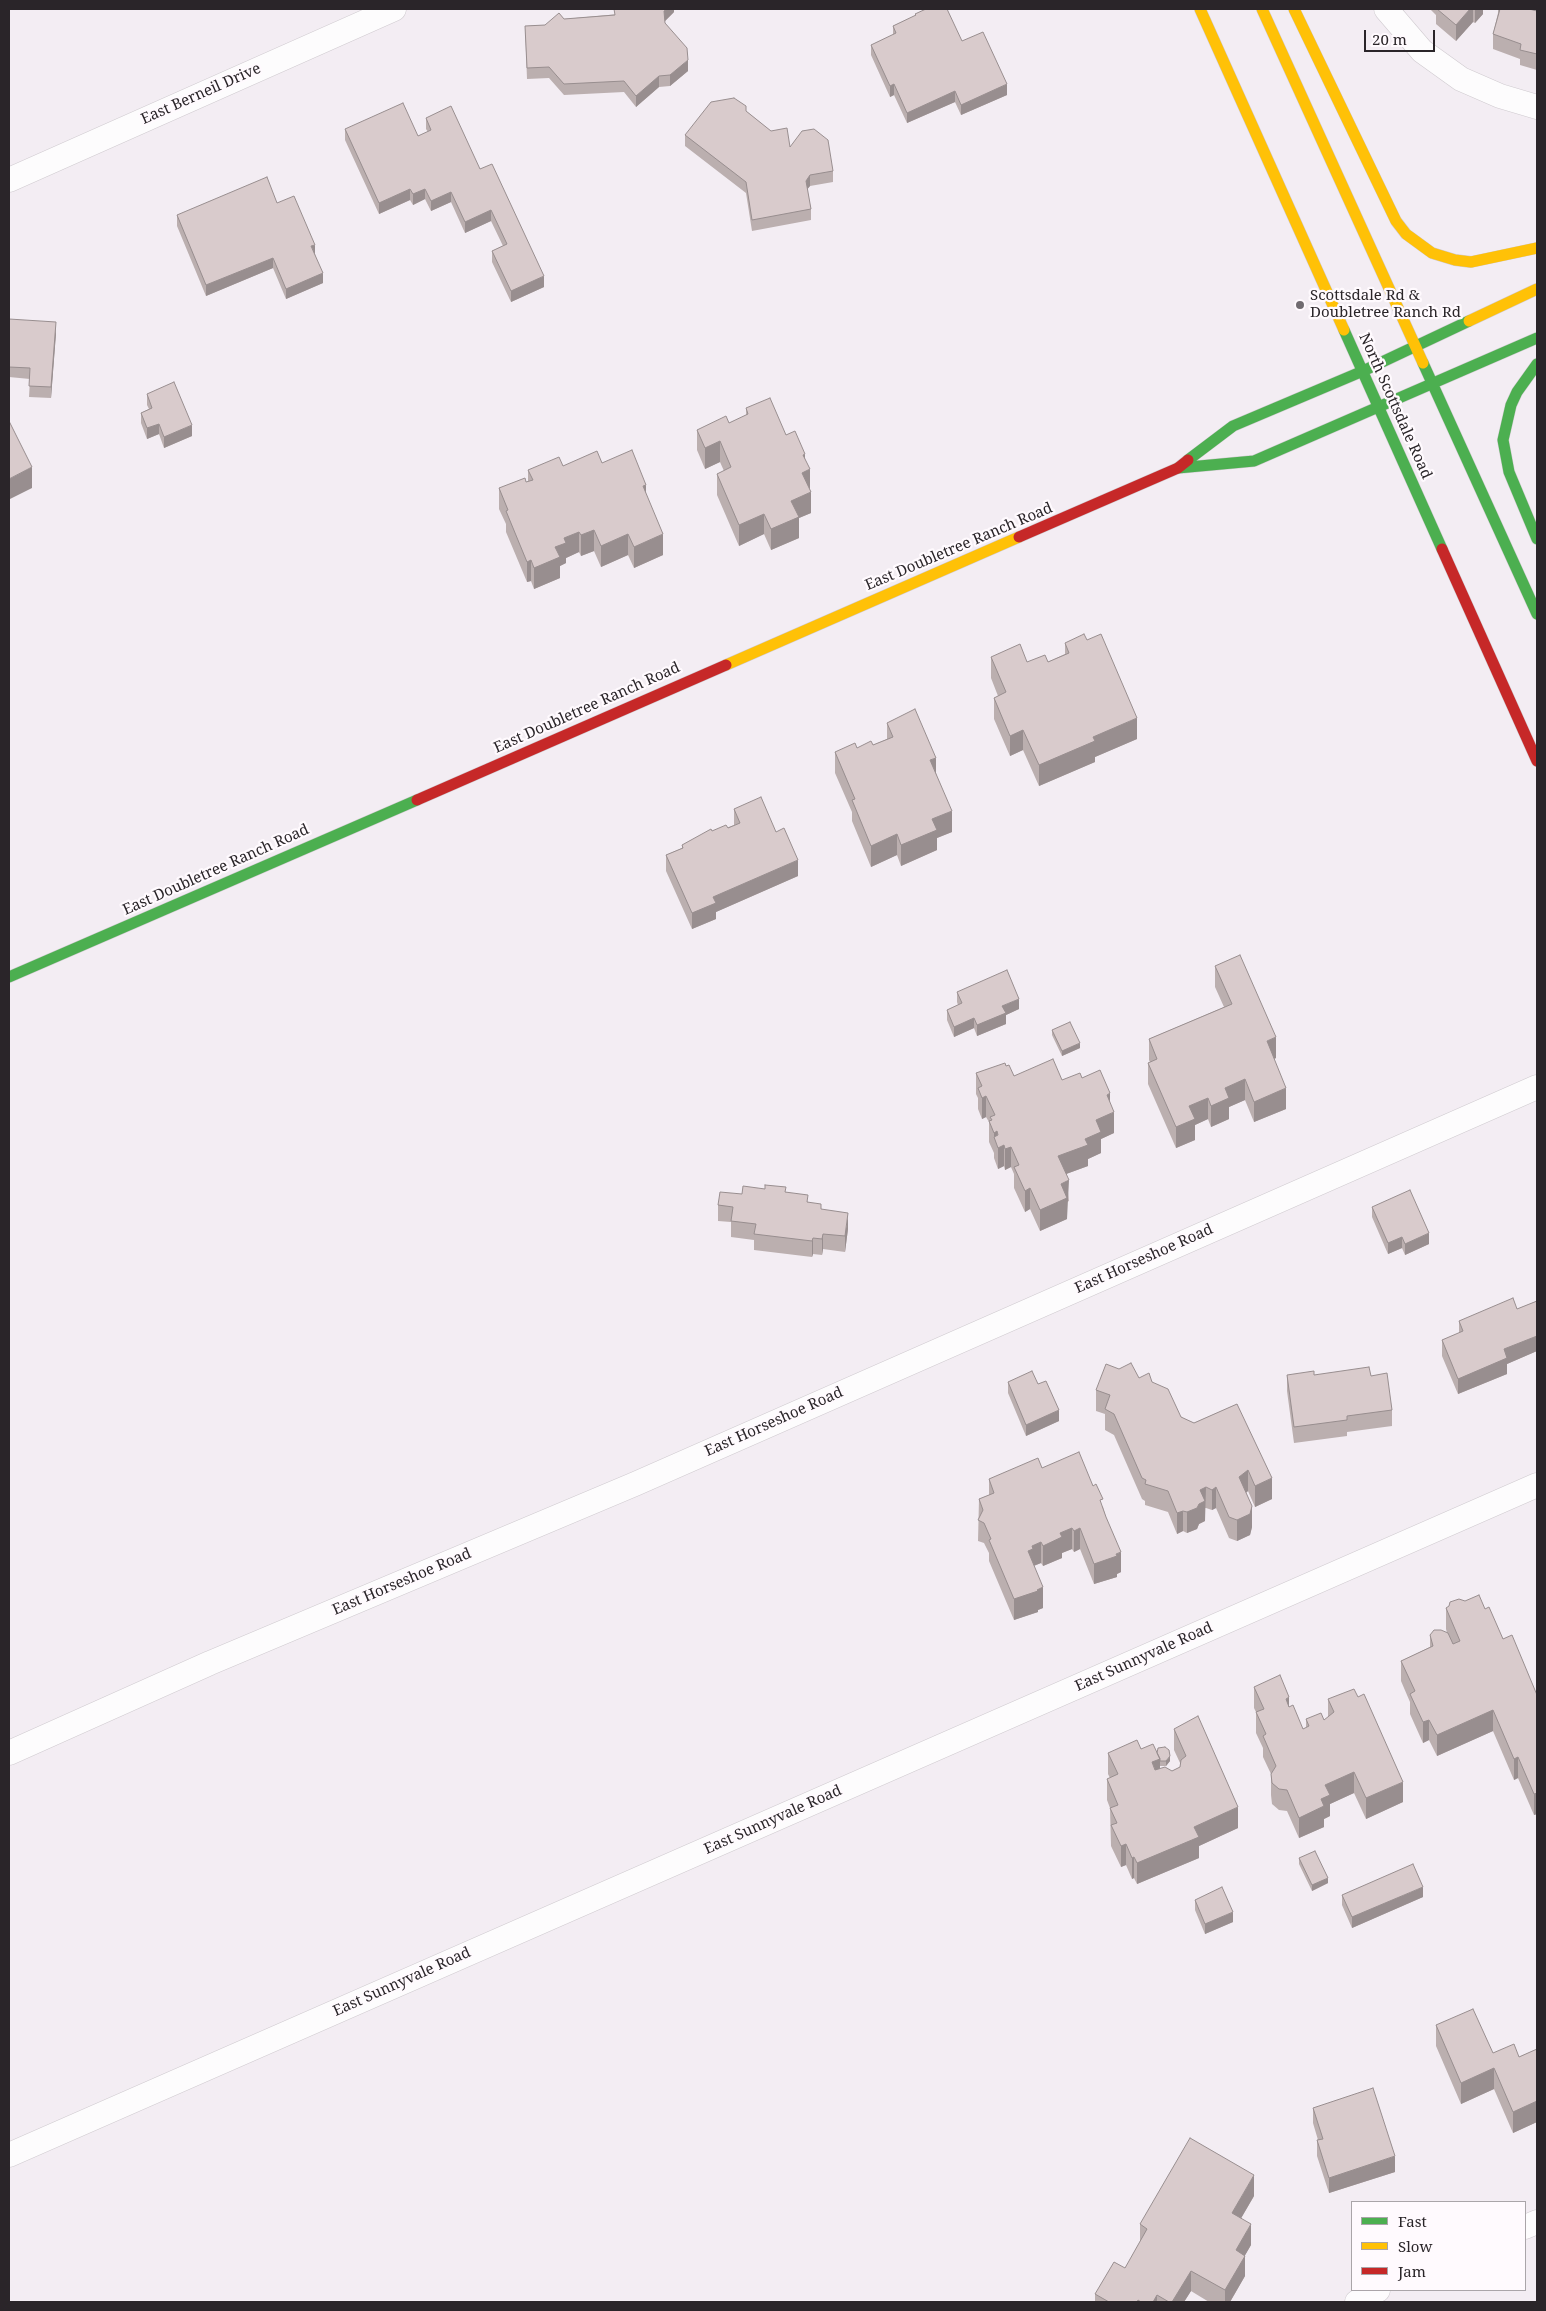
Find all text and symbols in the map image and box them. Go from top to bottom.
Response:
scale bar [1366,20,1437,52]
text: 20 m [1372,29,1407,49]
street label: East Berneil Drive [138,60,264,128]
place label: Scottsdale Rd & Doubletree Ranch Rd [1310,287,1461,322]
marker: Scottsdale Rd & Doubletree Ranch Rd [1294,299,1306,311]
street label: North Scottsdale Road [1355,330,1435,482]
street label: East Doubletree Ranch Road [863,499,1055,595]
street label: East Doubletree Ranch Road [491,659,683,757]
street label: East Doubletree Ranch Road [120,821,312,919]
street label: East Horseshoe Road [1072,1220,1216,1298]
street label: East Horseshoe Road [702,1383,846,1461]
street label: East Horseshoe Road [330,1545,474,1619]
street label: East Sunnyvale Road [1072,1619,1216,1695]
street label: East Sunnyvale Road [701,1782,845,1858]
street label: East Sunnyvale Road [330,1944,474,2020]
legend [1351,2201,1526,2291]
text: Fast [1398,2211,1427,2231]
text: Slow [1398,2236,1432,2256]
text: Jam [1398,2261,1426,2281]

